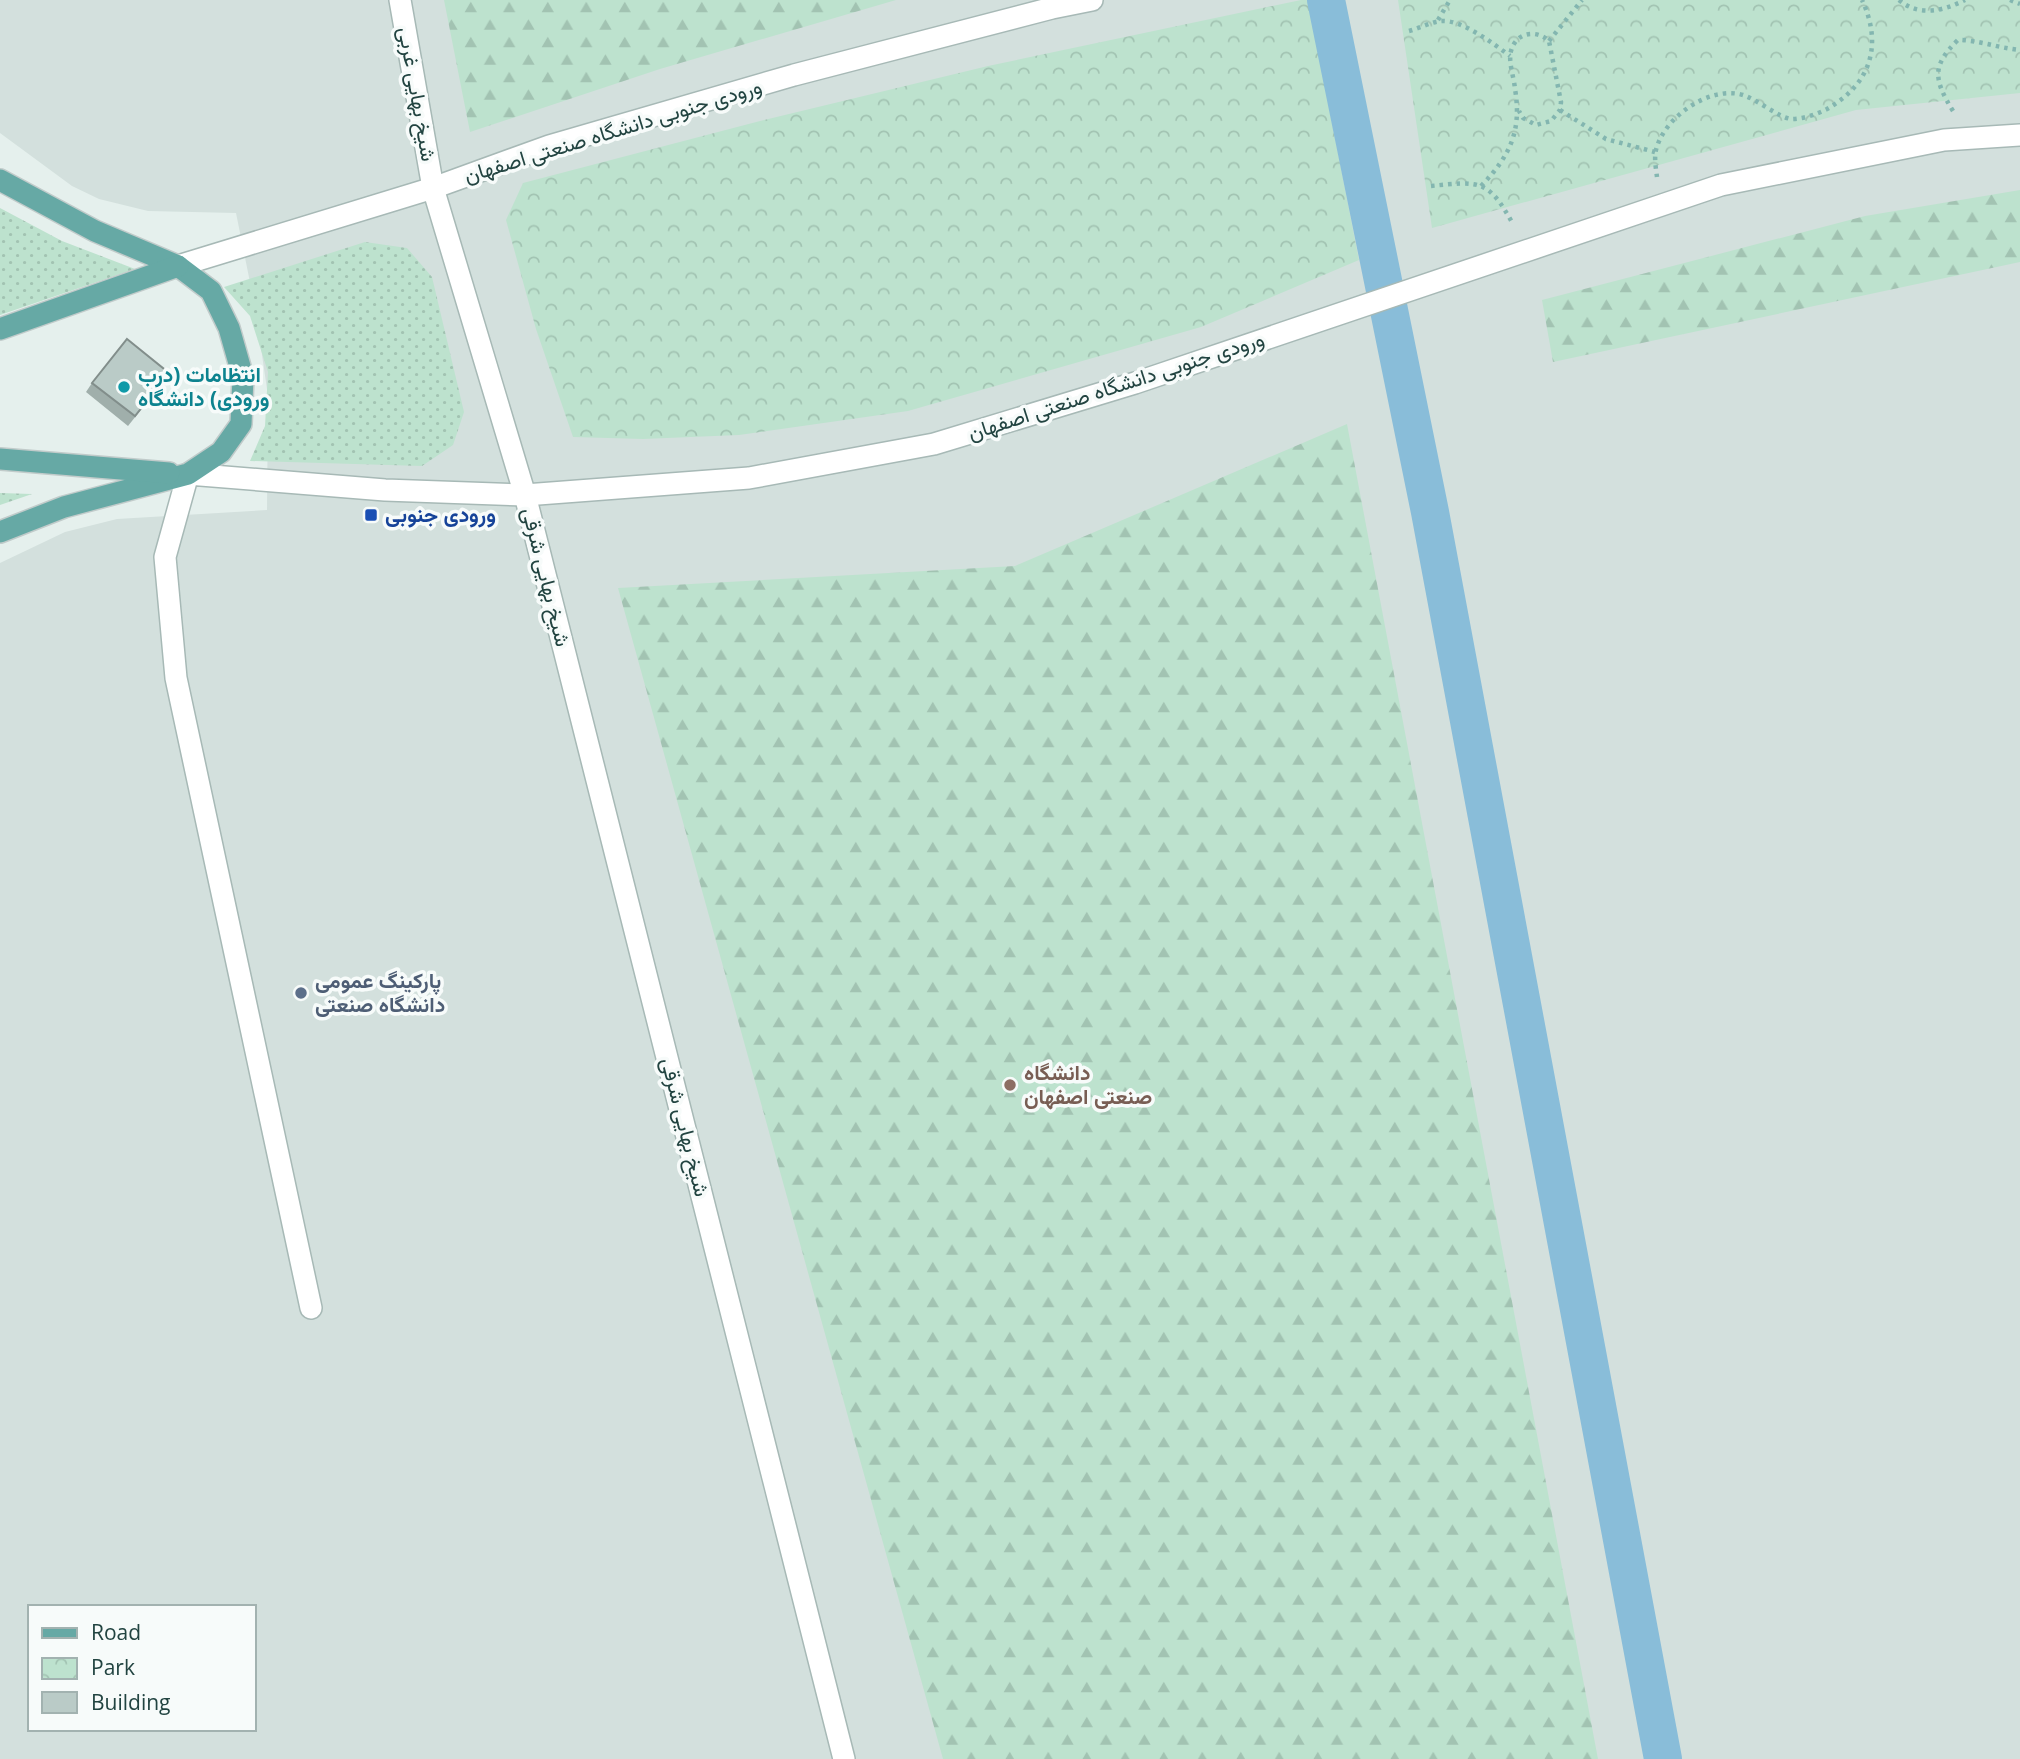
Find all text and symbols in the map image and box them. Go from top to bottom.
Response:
street label: شیخ بهایی غربی [391,24,444,163]
street label: ورودی جنوبی دانشگاه صنعتی اصفهان [460,71,765,189]
street label: ورودی جنوبی دانشگاه صنعتی اصفهان [964,324,1267,446]
place label: انتظامات (درب ورودی) دانشگاه [138,360,270,412]
marker: انتظامات (درب ورودی) دانشگاه [116,379,132,395]
place label: ورودی جنوبی [385,500,496,528]
street label: شیخ بهایی شرقی [515,504,578,649]
marker: ورودی جنوبی [363,507,379,523]
place label: پارکینگ عمومی دانشگاه صنعتی [315,966,445,1018]
marker: پارکینگ عمومی دانشگاه صنعتی [293,985,309,1001]
street label: شیخ بهایی شرقی [654,1054,717,1199]
place label: دانشگاه صنعتی اصفهان [1024,1058,1152,1110]
marker: دانشگاه صنعتی اصفهان [1002,1077,1018,1093]
legend [28,1605,256,1731]
text: Road [91,1618,141,1646]
text: Park [91,1653,135,1681]
text: Building [91,1688,170,1716]

